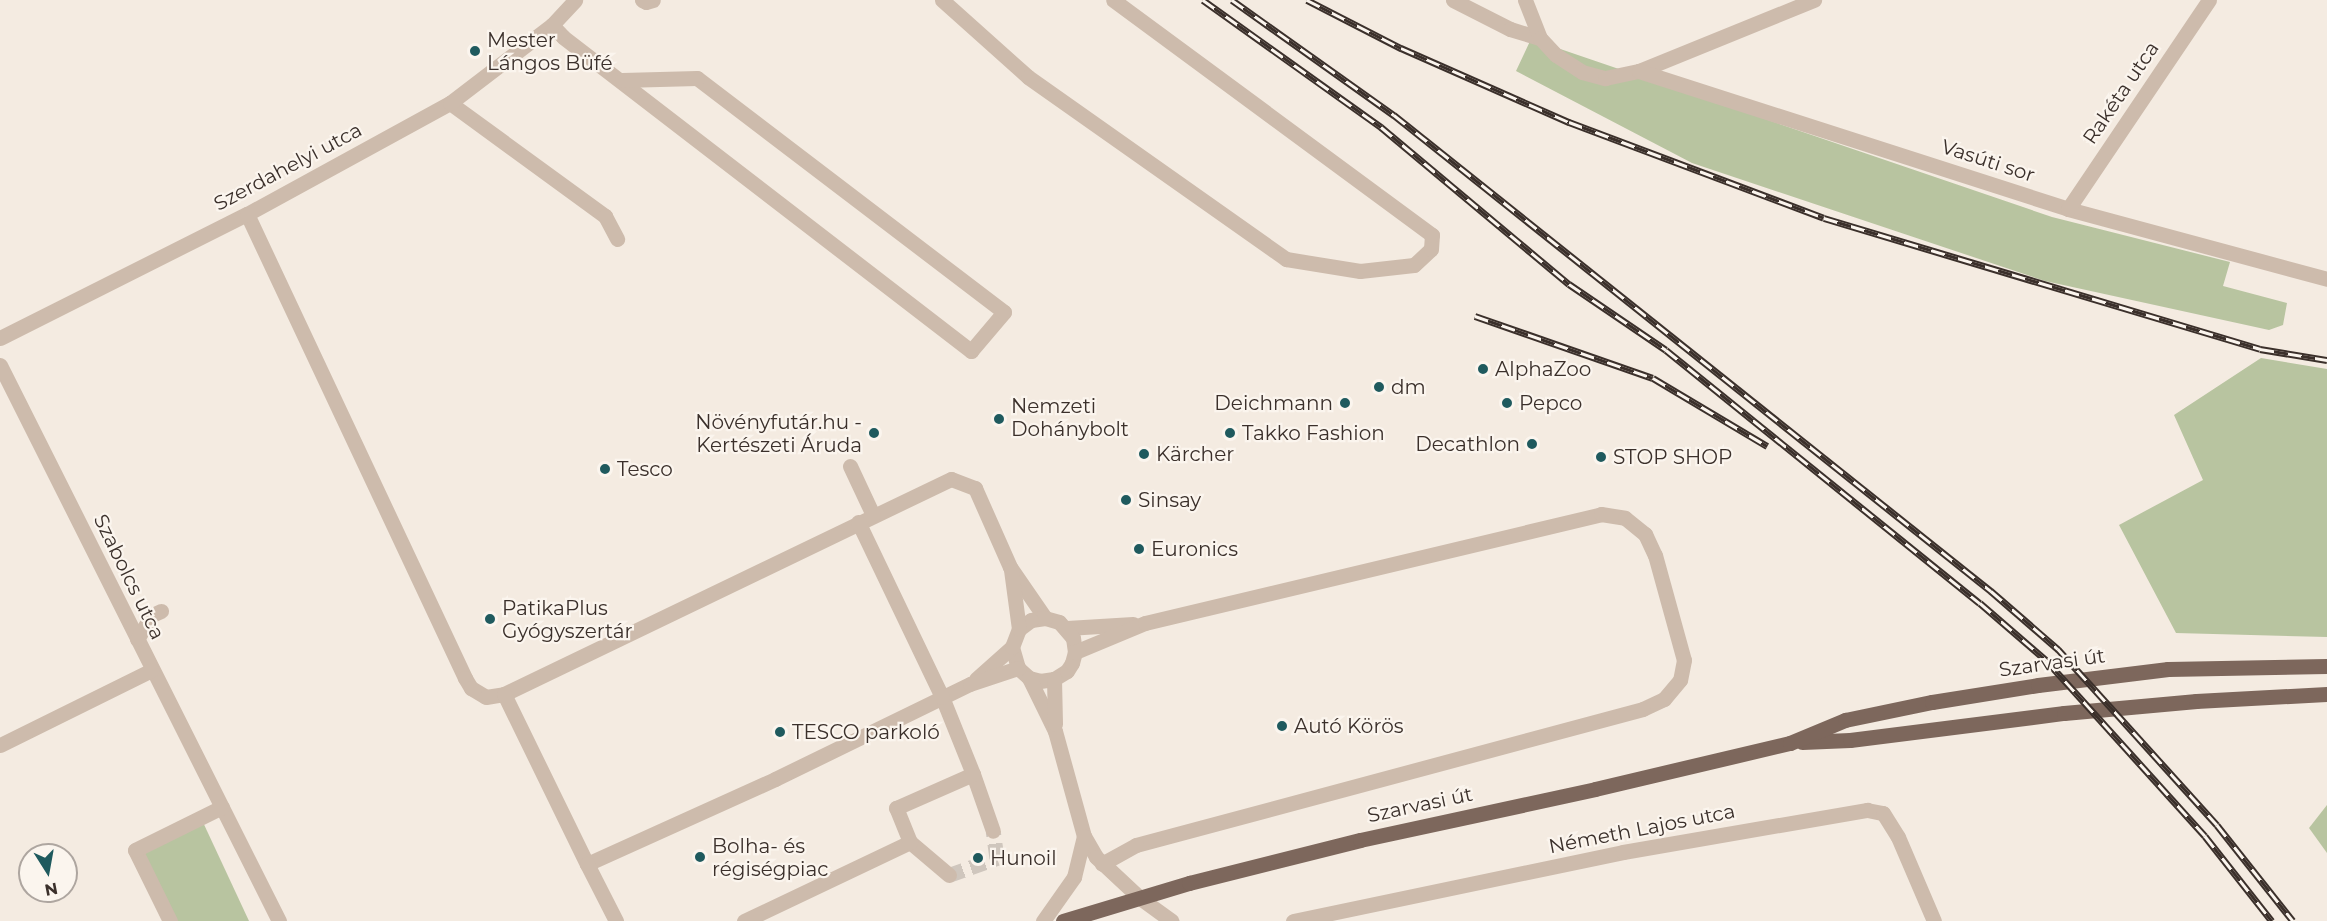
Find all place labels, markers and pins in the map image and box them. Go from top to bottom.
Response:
place label: Mester Lángos Büfé [487,28,613,75]
marker: Mester Lángos Büfé [468,44,482,58]
place label: AlphaZoo [1495,357,1591,381]
marker: AlphaZoo [1476,362,1490,376]
place label: dm [1391,375,1426,399]
marker: dm [1372,380,1386,394]
place label: Deichmann [1214,391,1333,415]
place label: Pepco [1519,391,1582,415]
place label: Nemzeti Dohánybolt [1011,395,1129,442]
marker: Deichmann [1338,396,1352,410]
marker: Pepco [1500,396,1514,410]
place label: Növényfutár.hu - Kertészeti Áruda [695,410,862,457]
marker: Nemzeti Dohánybolt [992,412,1006,426]
place label: Takko Fashion [1242,421,1385,445]
marker: Növényfutár.hu - Kertészeti Áruda [867,426,881,440]
marker: Takko Fashion [1223,426,1237,440]
place label: Decathlon [1415,432,1520,456]
marker: Decathlon [1525,437,1539,451]
place label: Kärcher [1156,442,1234,466]
place label: STOP SHOP [1613,445,1732,469]
marker: Kärcher [1137,447,1151,461]
marker: STOP SHOP [1594,450,1608,464]
place label: Tesco [617,457,673,481]
marker: Tesco [598,462,612,476]
place label: Sinsay [1138,488,1201,512]
marker: Sinsay [1119,493,1133,507]
place label: Euronics [1151,537,1238,561]
marker: Euronics [1132,542,1146,556]
place label: PatikaPlus Gyógyszertár [502,596,633,643]
marker: PatikaPlus Gyógyszertár [483,612,497,626]
place label: Autó Körös [1294,714,1403,738]
marker: Autó Körös [1275,719,1289,733]
place label: TESCO parkoló [792,720,940,744]
marker: TESCO parkoló [773,725,787,739]
place label: Bolha- és régiségpiac [712,834,828,881]
place label: Hunoil [990,846,1057,870]
marker: Bolha- és régiségpiac [693,850,707,864]
marker: Hunoil [971,851,985,865]

